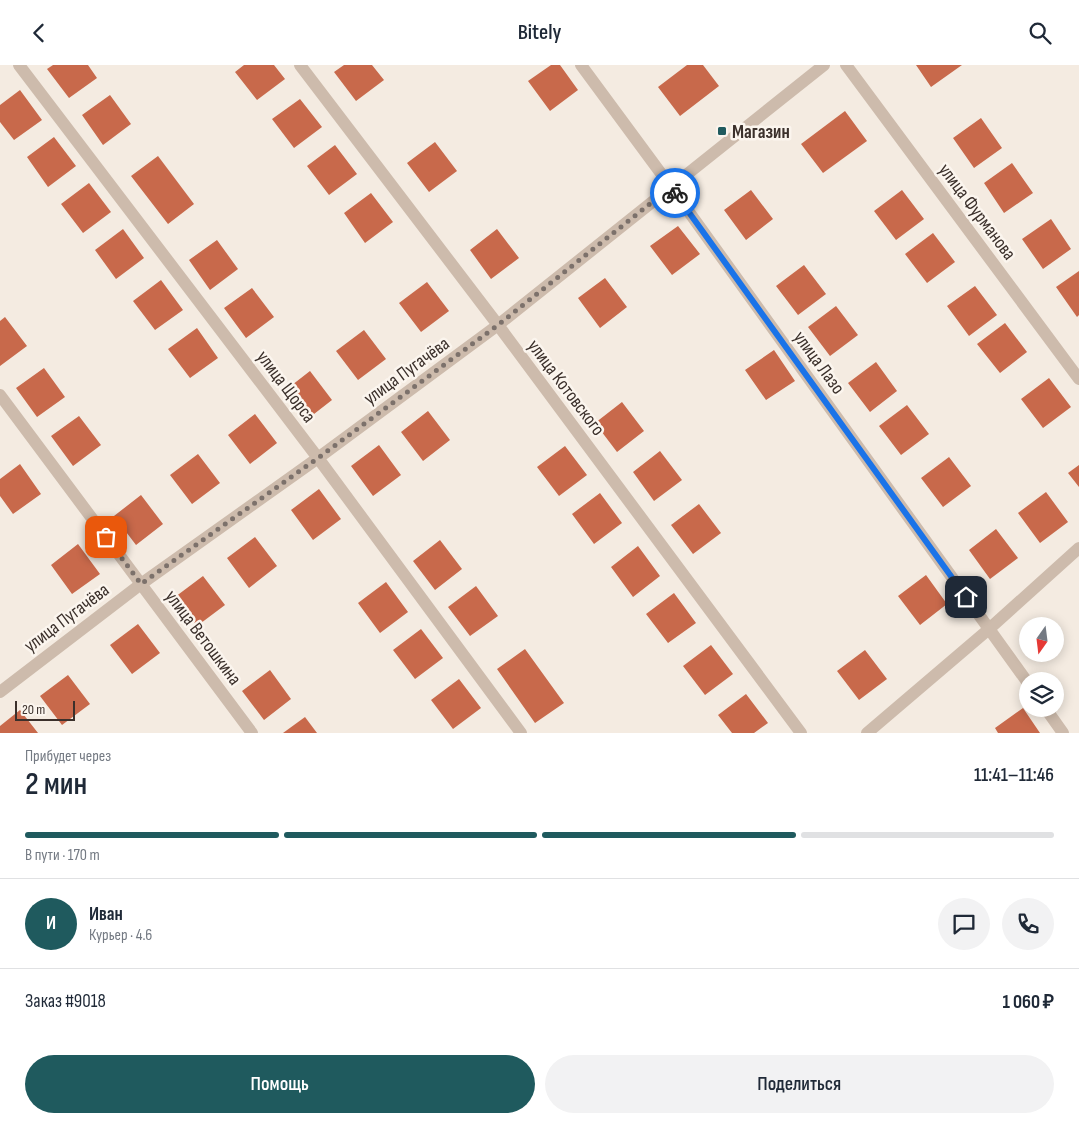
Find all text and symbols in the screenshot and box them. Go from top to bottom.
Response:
icon: back [25,19,53,47]
text: Bitely [518,19,561,46]
icon: search [1026,19,1054,47]
place label: Магазин [732,121,790,144]
marker: Магазин [716,125,728,137]
street label: улица Фурманова [933,159,1021,265]
courier [650,168,700,218]
icon: bike [661,179,689,207]
street label: улица Лазо [788,327,849,399]
street label: улица Пугачёва [360,332,454,410]
street label: улица Котовского [522,335,609,440]
street label: улица Щорса [251,346,320,427]
pin [85,516,127,558]
icon: bag [92,523,120,551]
pin [945,576,987,618]
street label: улица Пугачёва [20,579,114,658]
icon: home [952,583,980,611]
street label: улица Ветошкина [160,586,246,690]
north arrow [1019,617,1064,663]
map controls [1019,617,1064,717]
button: layers [1019,672,1064,717]
scale bar [15,698,75,721]
text: 20 m [22,701,45,718]
text: Прибудет через [25,747,111,766]
text: 11:41–11:46 [974,764,1054,787]
text: 2 мин [25,765,87,804]
text: В пути · 170 m [25,846,100,865]
button: chat [938,898,990,950]
button: phone [1002,898,1054,950]
text: Иван [89,903,123,926]
text: И [46,912,56,935]
text: Курьер · 4.6 [89,926,152,945]
text: Заказ #9018 [25,990,106,1013]
text: 1 060 ₽ [1003,991,1054,1014]
button: Помощь [25,1055,535,1113]
button: Поделиться [545,1055,1054,1113]

